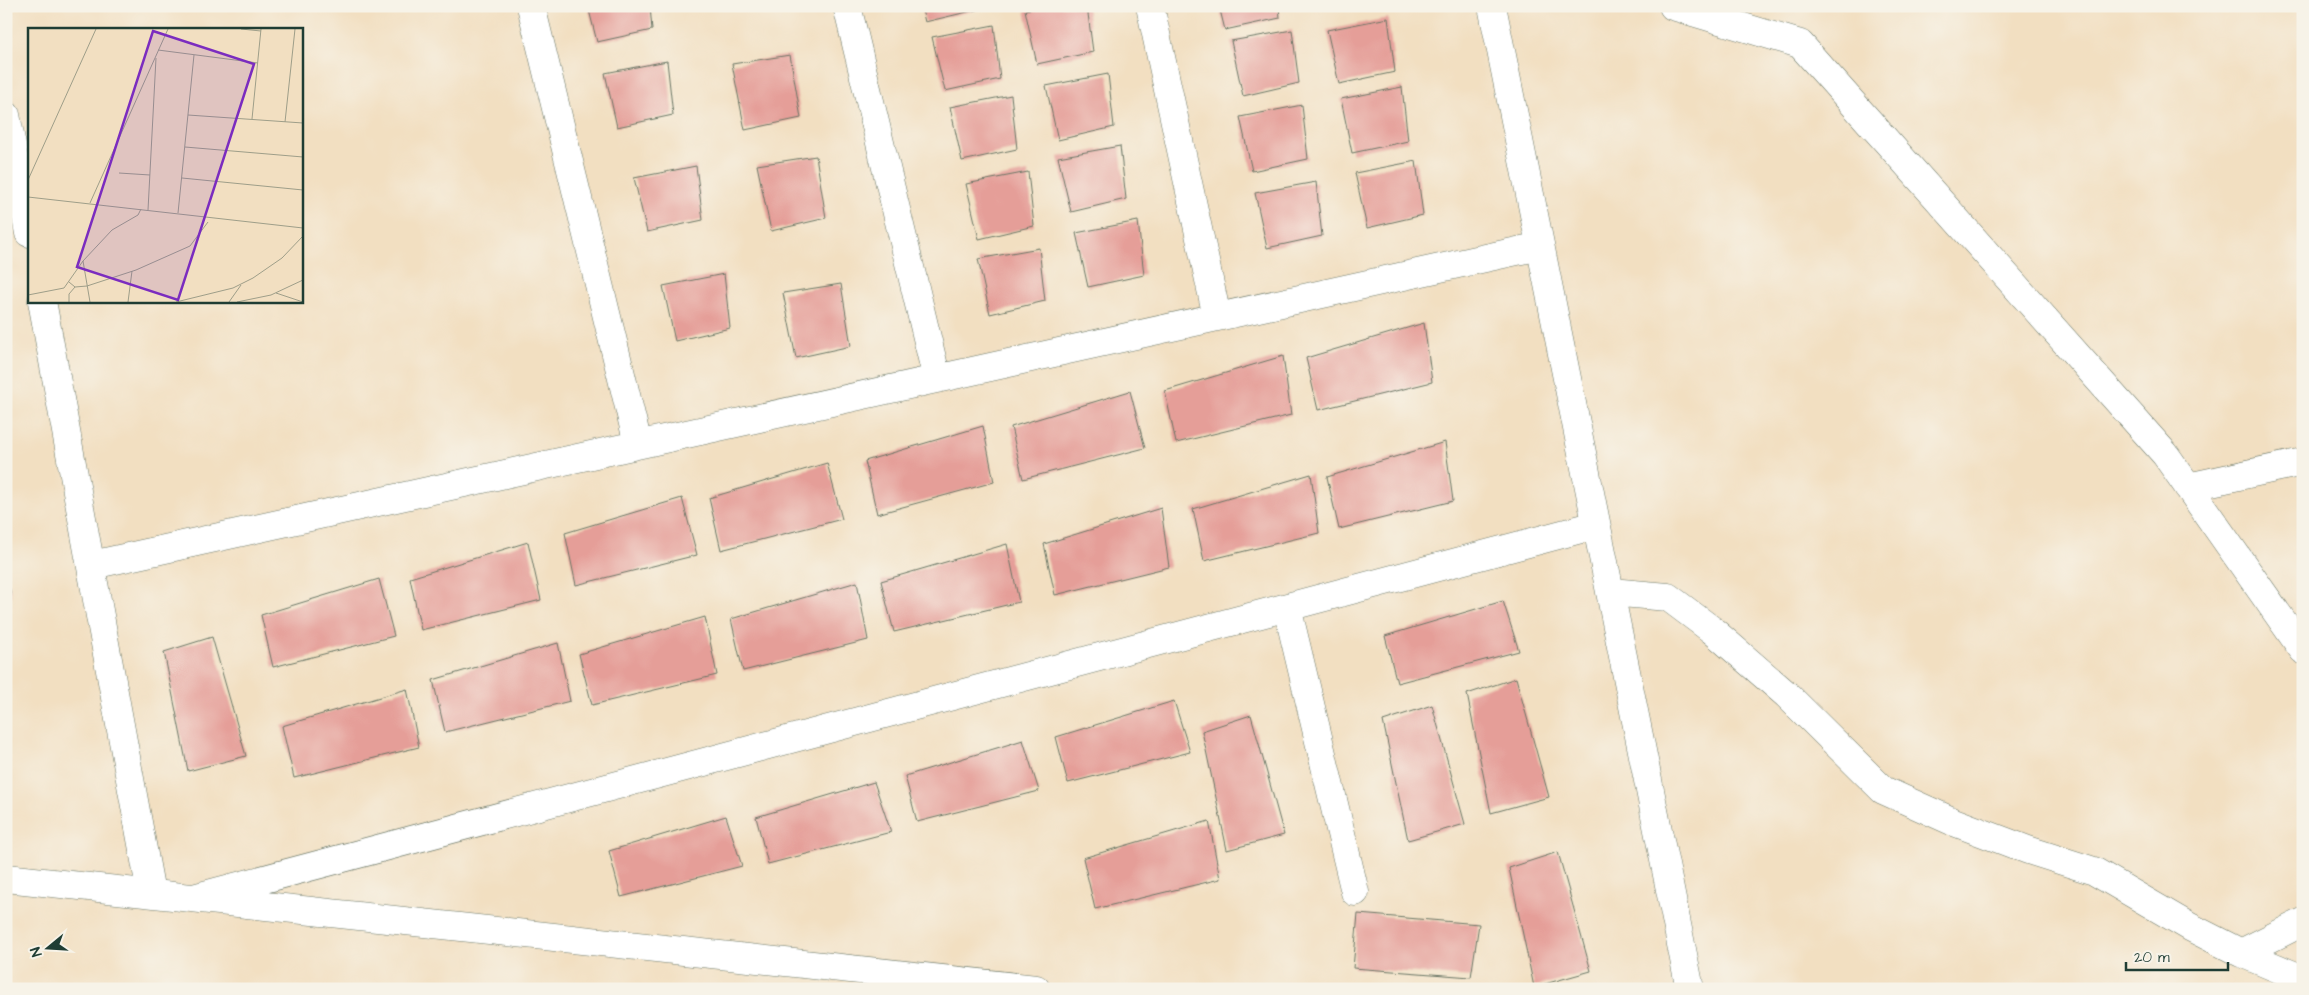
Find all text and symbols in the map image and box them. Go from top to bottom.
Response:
inset map [28,28,302,302]
north arrow [22,922,72,972]
scale bar [2126,940,2229,972]
text: N [26,944,47,959]
text: 20 m [2134,947,2170,968]

